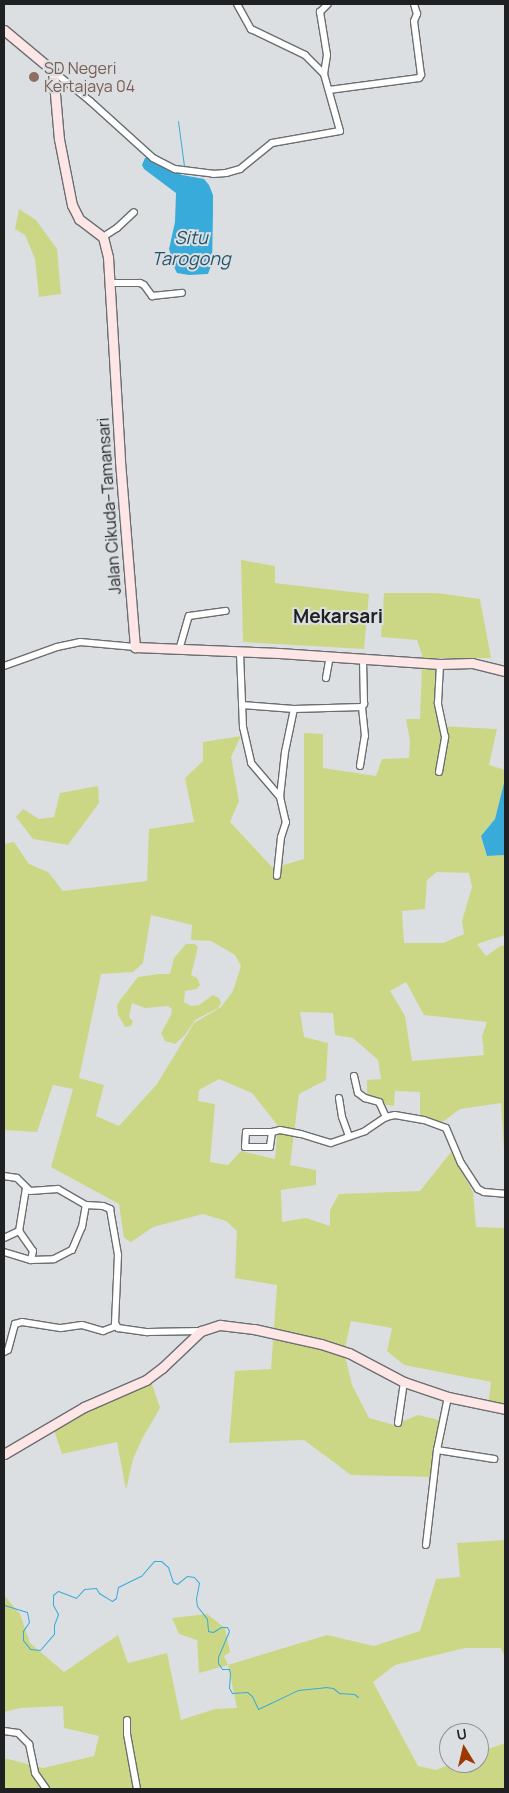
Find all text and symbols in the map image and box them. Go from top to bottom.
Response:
place label: SD Negeri Kertajaya 04 [44,58,135,96]
marker: SD Negeri Kertajaya 04 [28,71,40,83]
water label: Situ Tarogong [151,227,231,270]
street label: Jalan Cikuda–Tamansari [93,417,125,595]
district label: Mekarsari [293,606,383,628]
north arrow [439,1723,489,1773]
text: U [455,1724,468,1744]

